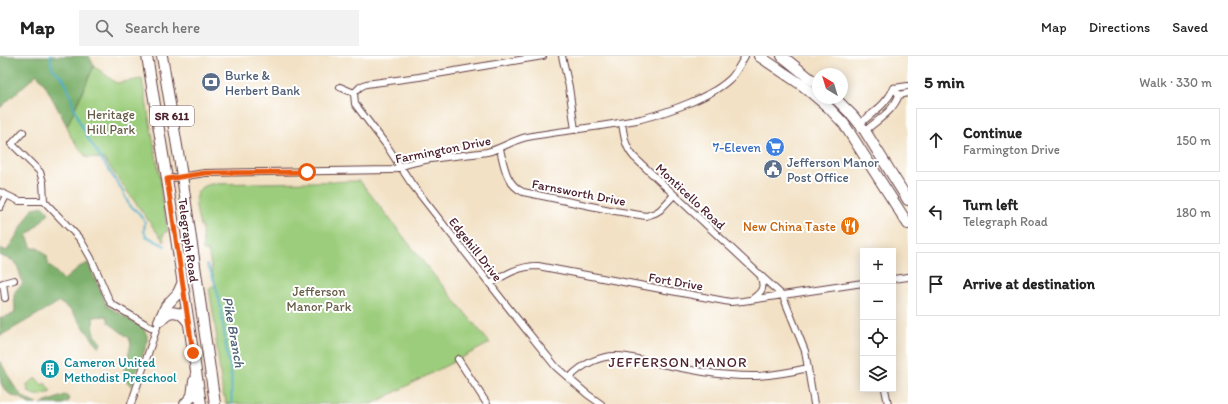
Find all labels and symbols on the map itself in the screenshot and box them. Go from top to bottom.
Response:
place label: Burke & Herbert Bank [225,68,300,98]
north arrow [812,68,848,104]
bank icon: Burke & Herbert Bank [200,71,222,93]
road number: SR 611 [150,106,194,126]
park label: Heritage Hill Park [87,107,135,137]
street label: Farmington Drive [394,133,492,166]
supermarket icon: 7-Eleven [764,136,786,158]
place label: 7-Eleven [713,140,762,155]
place label: Jefferson Manor Post Office [787,155,879,185]
public building icon: Jefferson Manor Post Office [762,158,784,180]
street label: Monticello Road [653,160,729,233]
route start [298,163,316,181]
street label: Farnsworth Drive [531,176,627,209]
street label: Telegraph Road [175,197,202,283]
street label: Edgehill Drive [446,214,505,284]
restaurant icon: New China Taste [839,215,861,237]
place label: New China Taste [743,219,836,234]
street label: Fort Drive [648,269,704,294]
park label: Jefferson Manor Park [287,284,352,314]
water label: Pike Branch [219,295,248,370]
route end [184,344,202,362]
district label: JEFFERSON MANOR [609,354,747,371]
place label: Cameron United Methodist Preschool [64,355,177,385]
building icon: Cameron United Methodist Preschool [39,358,61,380]

